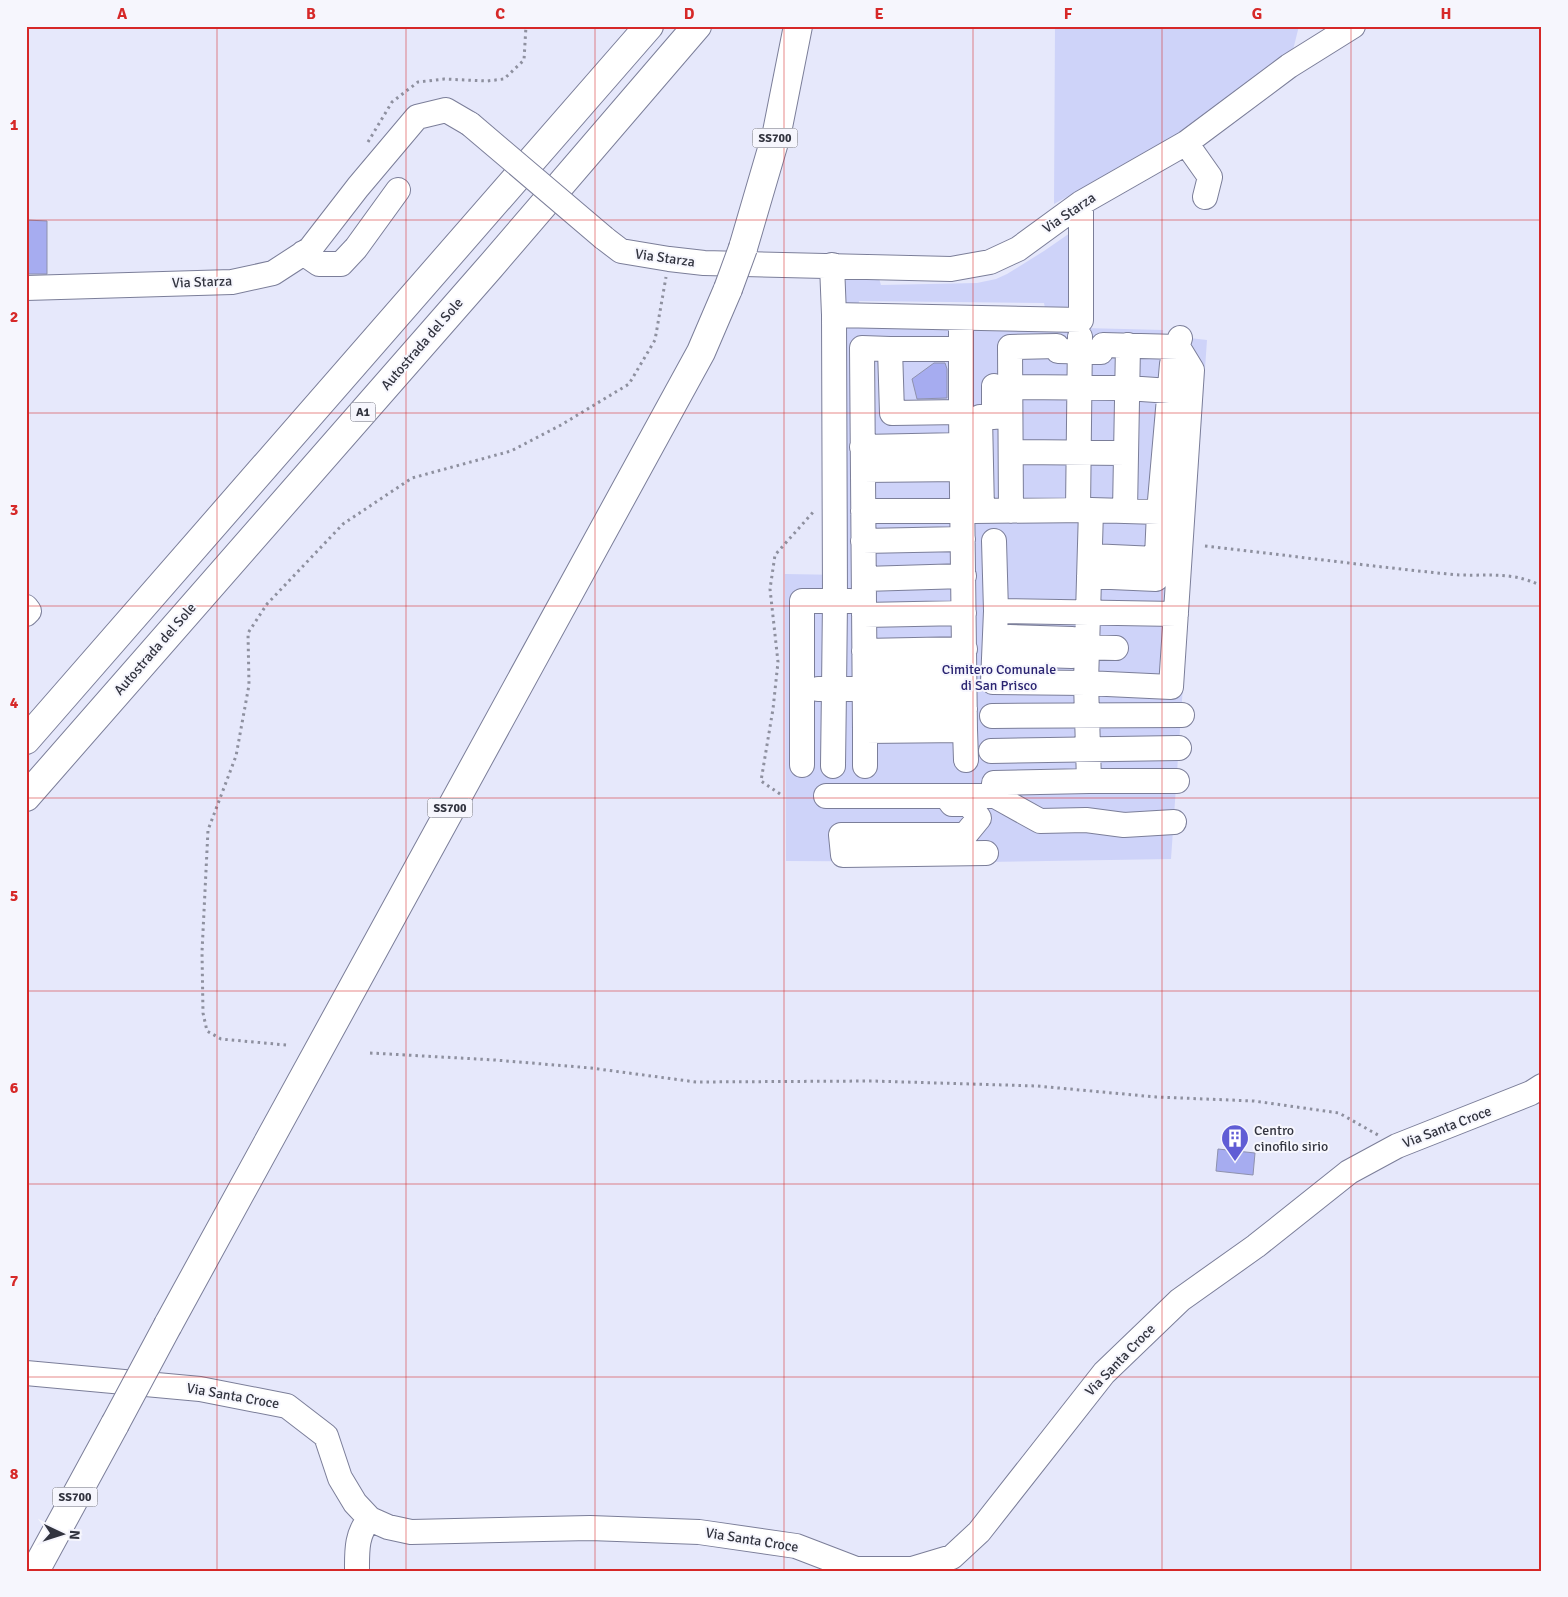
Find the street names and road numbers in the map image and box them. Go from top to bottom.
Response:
road number: SS700 [752,128,798,148]
street label: Via Starza [1039,189,1099,237]
street label: Via Starza [634,245,696,271]
street label: Via Starza [172,272,232,292]
street label: Autostrada del Sole [377,294,467,394]
road number: A1 [350,402,376,422]
street label: Autostrada del Sole [110,599,200,699]
road number: SS700 [428,798,472,818]
street label: Via Santa Croce [1400,1102,1494,1152]
street label: Via Santa Croce [1081,1320,1159,1400]
street label: Via Santa Croce [185,1379,281,1413]
road number: SS700 [52,1488,98,1506]
street label: Via Santa Croce [704,1524,800,1556]

